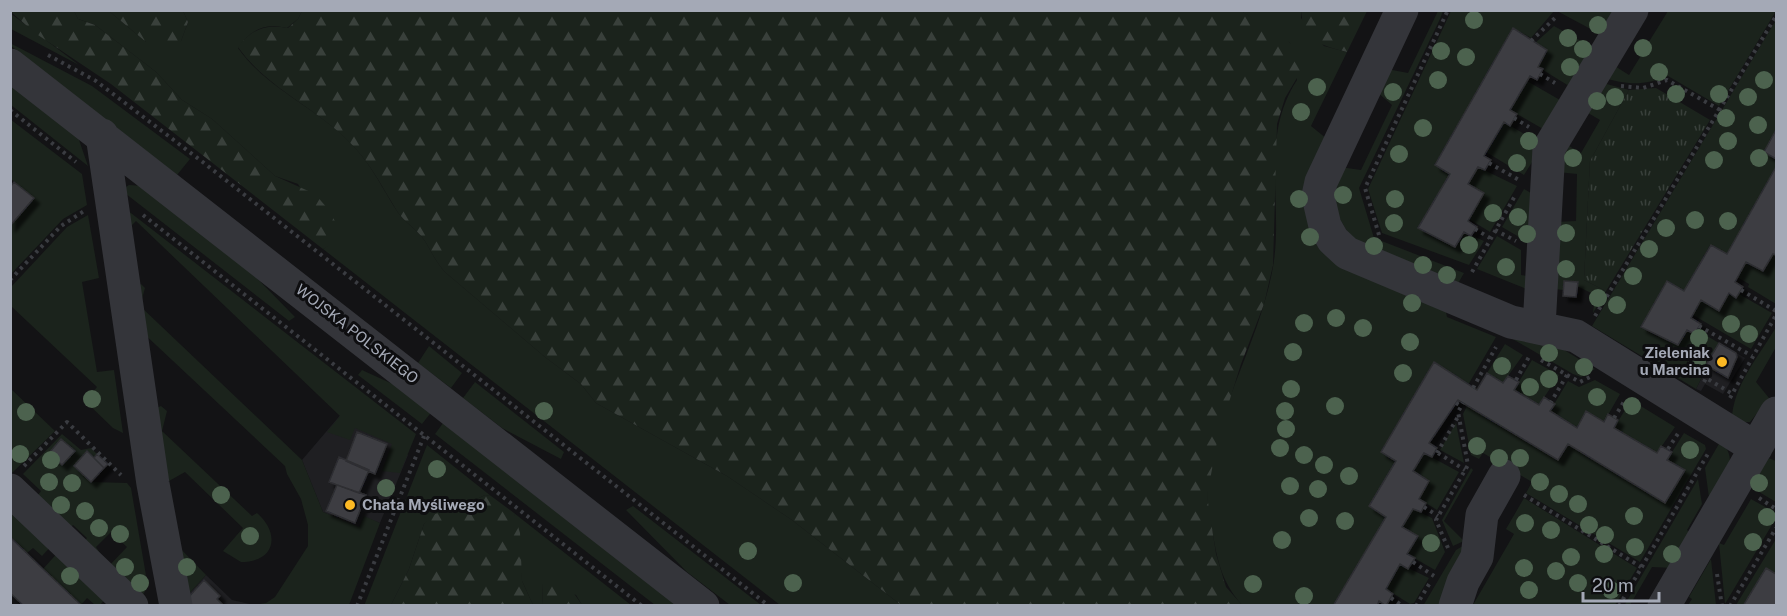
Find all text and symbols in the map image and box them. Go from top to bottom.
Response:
street label: WOJSKA POLSKIEGO [293,281,422,387]
place label: Zieleniak u Marcina [1640,344,1710,378]
marker: Zieleniak u Marcina [1715,355,1729,369]
place label: Chata Myśliwego [362,496,485,513]
marker: Chata Myśliwego [343,498,357,512]
scale bar [1583,565,1660,603]
text: 20 m [1592,575,1634,596]

